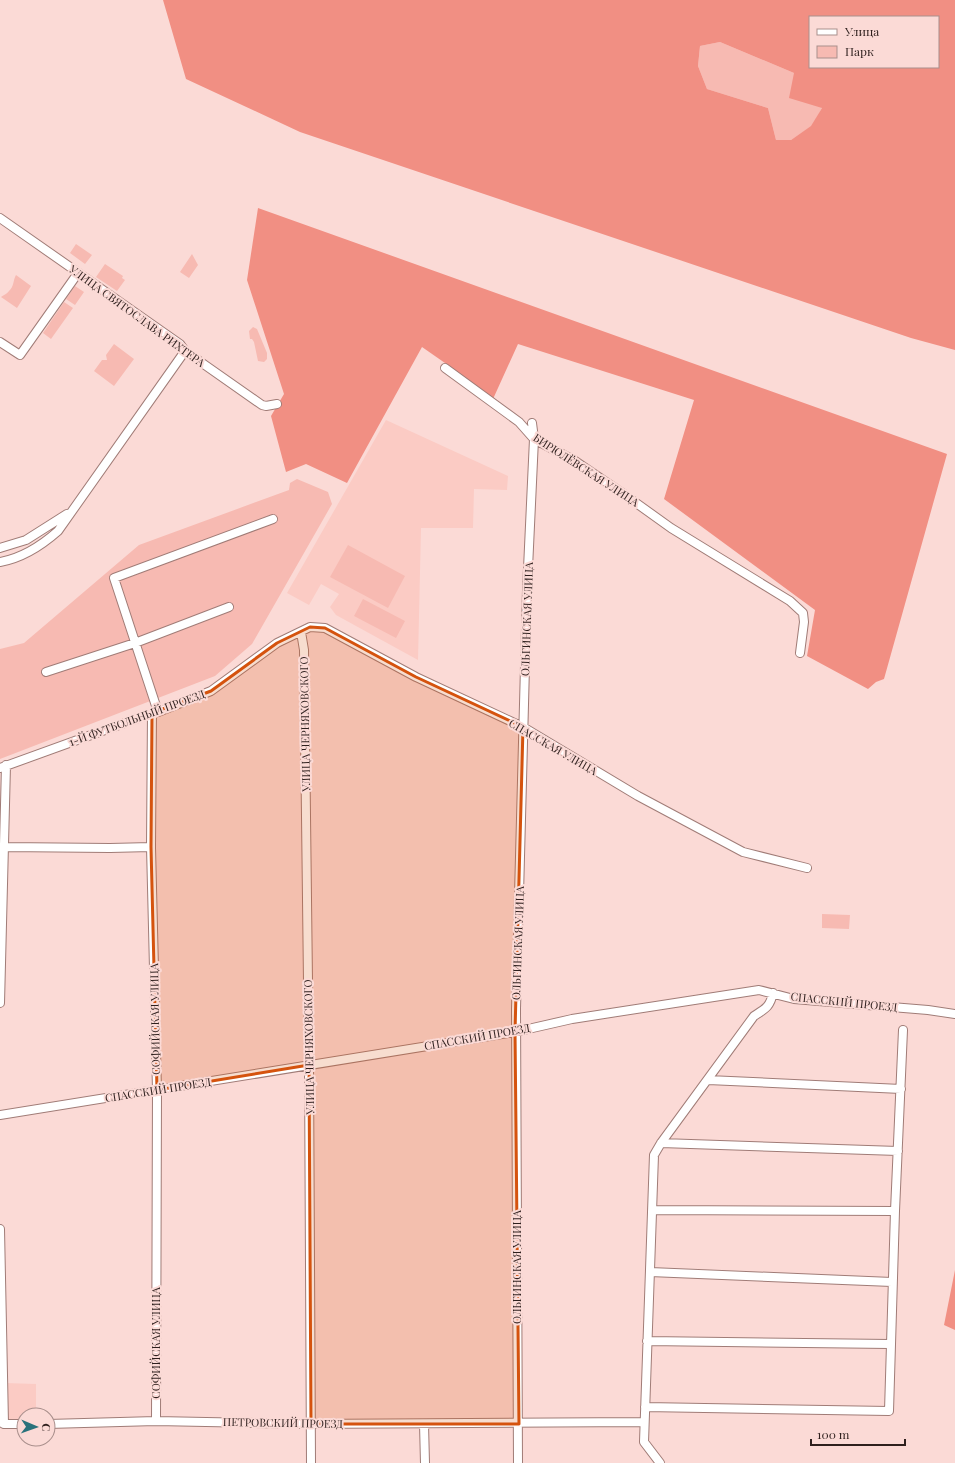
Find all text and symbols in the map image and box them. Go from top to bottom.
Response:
legend [809,16,939,68]
text: Улица [844,23,879,39]
text: Парк [845,43,874,59]
street label: УЛИЦА СВЯТОСЛАВА РИХТЕРА [66,261,208,370]
street label: БИРЮЛЁВСКАЯ УЛИЦА [531,430,642,509]
street label: ОЛЬГИНСКАЯ УЛИЦА [517,562,536,676]
street label: УЛИЦА ЧЕРНЯХОВСКОГО [296,656,313,793]
street label: 1-Й ФУТБОЛЬНЫЙ ПРОЕЗД [67,686,207,749]
street label: СПАССКАЯ УЛИЦА [506,715,600,778]
street label: ОЛЬГИНСКАЯ УЛИЦА [508,886,527,1000]
street label: СОФИЙСКАЯ УЛИЦА [146,963,163,1075]
street label: УЛИЦА ЧЕРНЯХОВСКОГО [300,979,317,1116]
street label: СПАССКИЙ ПРОЕЗД [790,988,898,1015]
street label: СПАССКИЙ ПРОЕЗД [423,1020,531,1053]
street label: СПАССКИЙ ПРОЕЗД [104,1074,212,1105]
street label: ОЛЬГИНСКАЯ УЛИЦА [509,1210,524,1324]
street label: СОФИЙСКАЯ УЛИЦА [148,1287,163,1399]
north arrow [16,1407,56,1447]
street label: ПЕТРОВСКИЙ ПРОЕЗД [223,1414,343,1431]
scale bar [811,1421,905,1447]
text: С [39,1423,54,1432]
text: 100 m [817,1426,850,1442]

